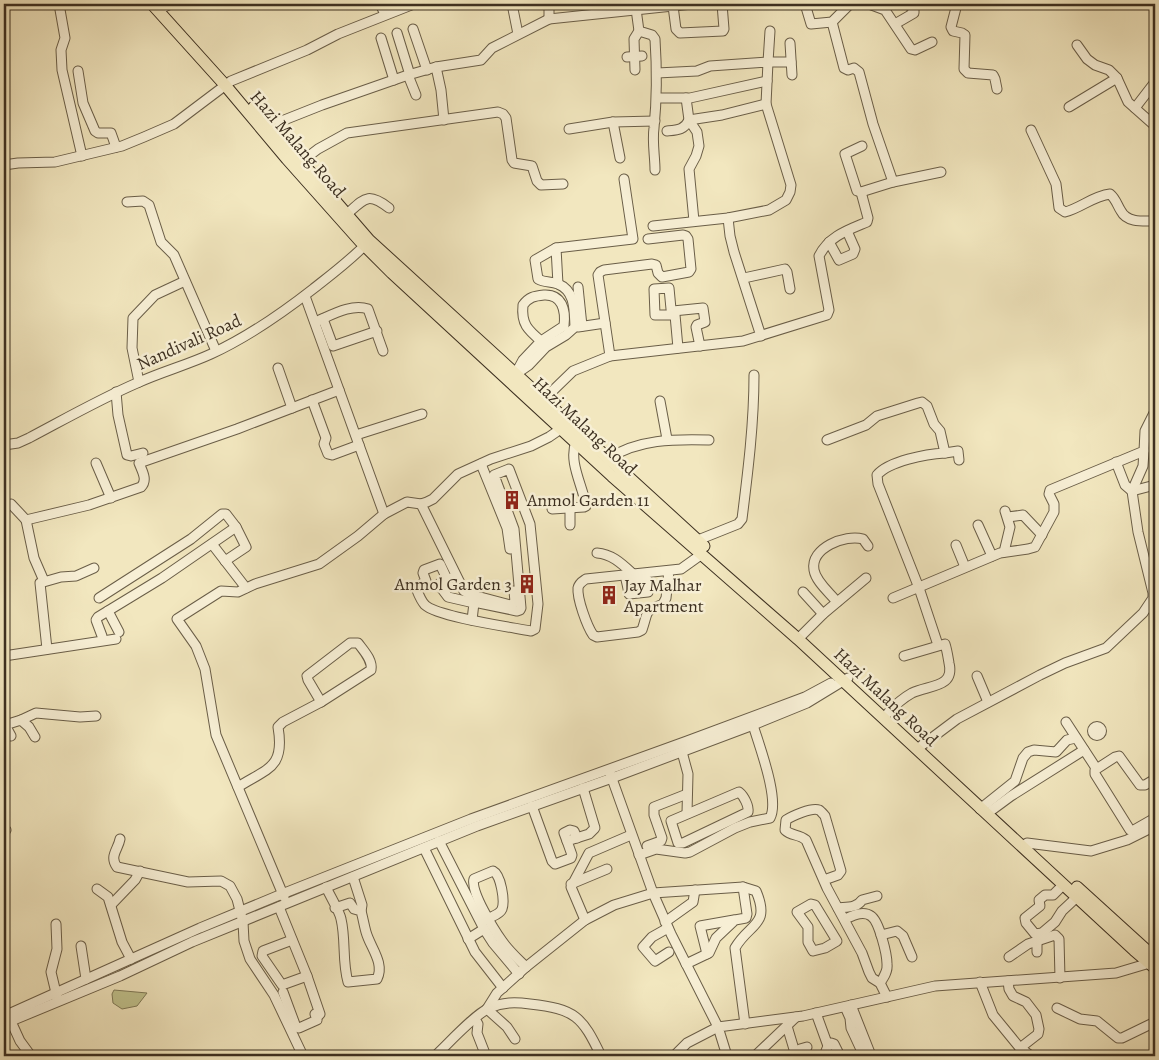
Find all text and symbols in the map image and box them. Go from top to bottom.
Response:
street label: Hazi Malang Road [245,85,351,203]
street label: Nandivali Road [133,308,245,376]
street label: Hazi Malang Road [528,371,643,481]
place label: Anmol Garden 11 [526,488,649,512]
building icon: Anmol Garden 11 [501,489,523,511]
place label: Anmol Garden 3 [394,572,512,596]
building icon: Anmol Garden 3 [516,573,538,595]
place label: Jay Malhar Apartment [623,573,704,618]
building icon: Jay Malhar Apartment [598,584,620,606]
street label: Hazi Malang Road [829,642,944,752]

